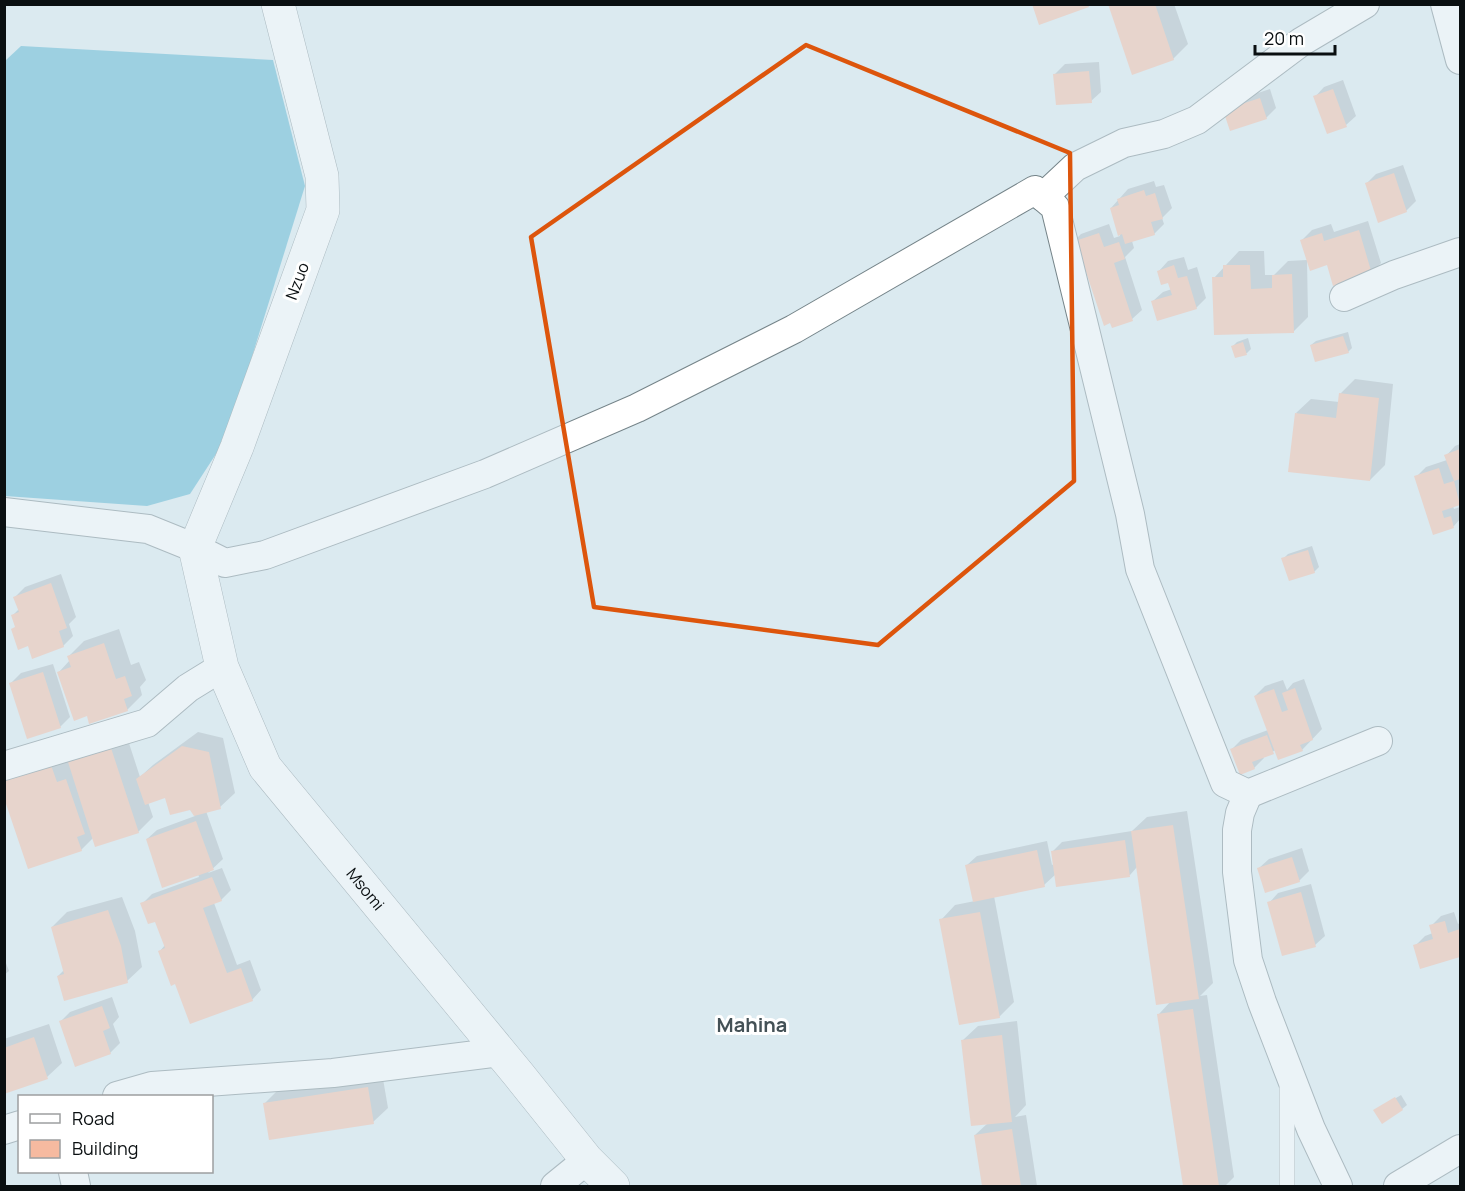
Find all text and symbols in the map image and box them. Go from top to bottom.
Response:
scale bar [1255,18,1334,56]
text: 20 m [1264,26,1304,50]
street label: Nzuo [280,259,314,303]
street label: Msomi [342,863,390,915]
district label: Mahina [717,1011,787,1038]
legend [18,1095,213,1173]
text: Road [72,1106,115,1130]
text: Building [72,1136,138,1160]

